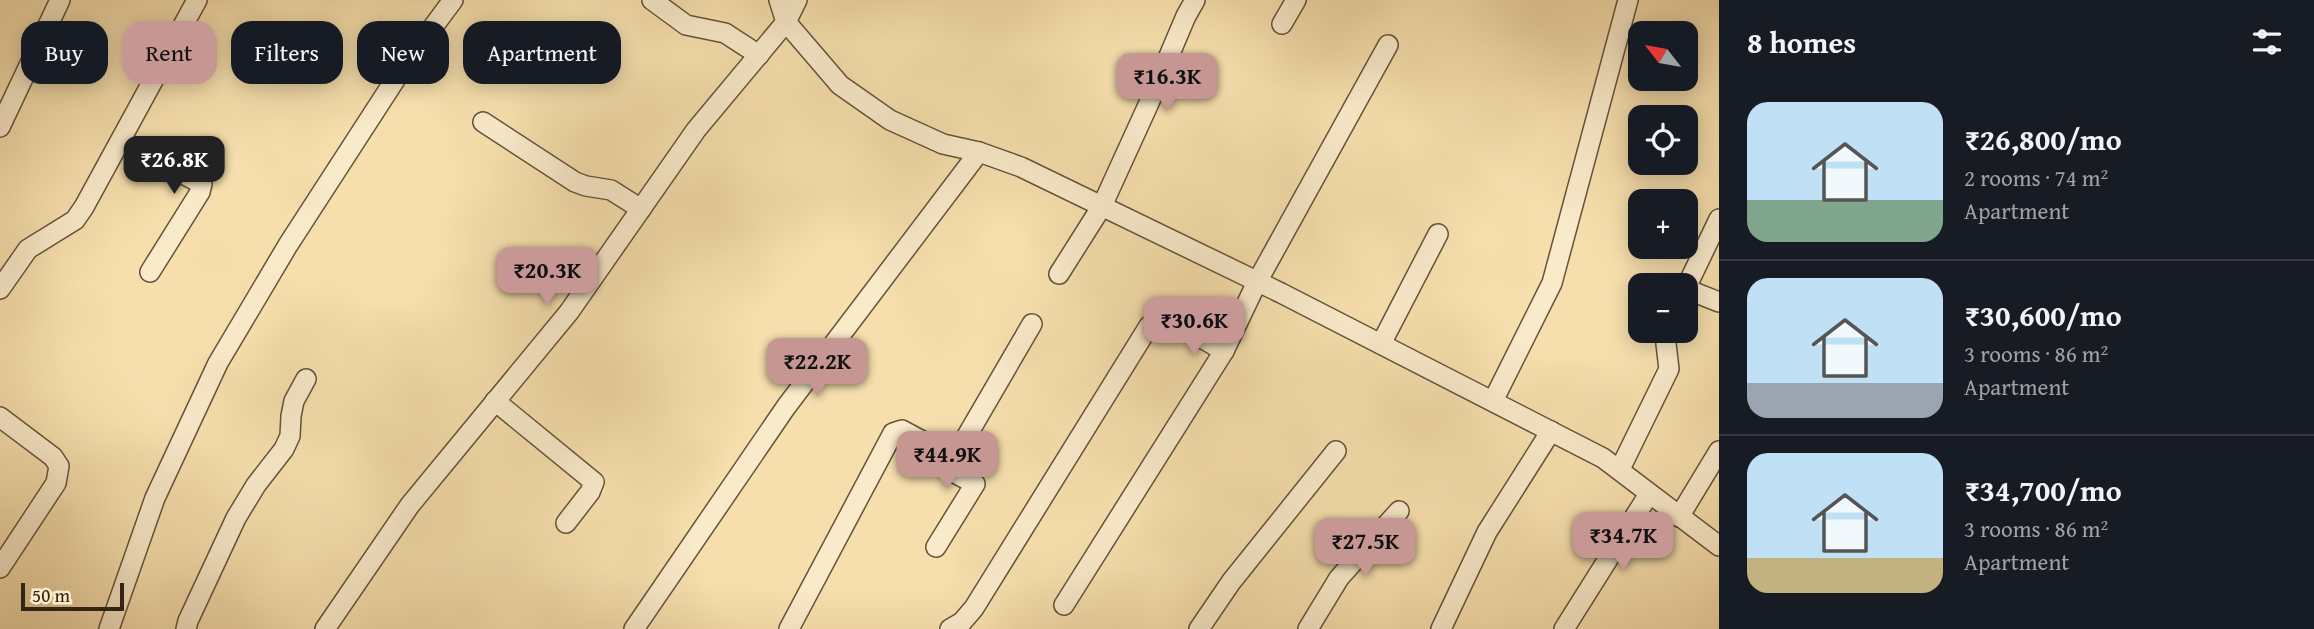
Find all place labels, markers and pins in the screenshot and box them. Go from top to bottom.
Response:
pin: ₹16.3K [1110,54,1224,113]
pin: ₹26.8K [117,136,231,196]
pin: ₹20.3K [490,247,604,307]
pin: ₹30.6K [1137,298,1251,357]
pin: ₹22.2K [760,338,874,398]
pin: ₹44.9K [890,432,1004,491]
pin: ₹34.7K [1566,512,1680,572]
pin: ₹27.5K [1308,518,1422,578]

